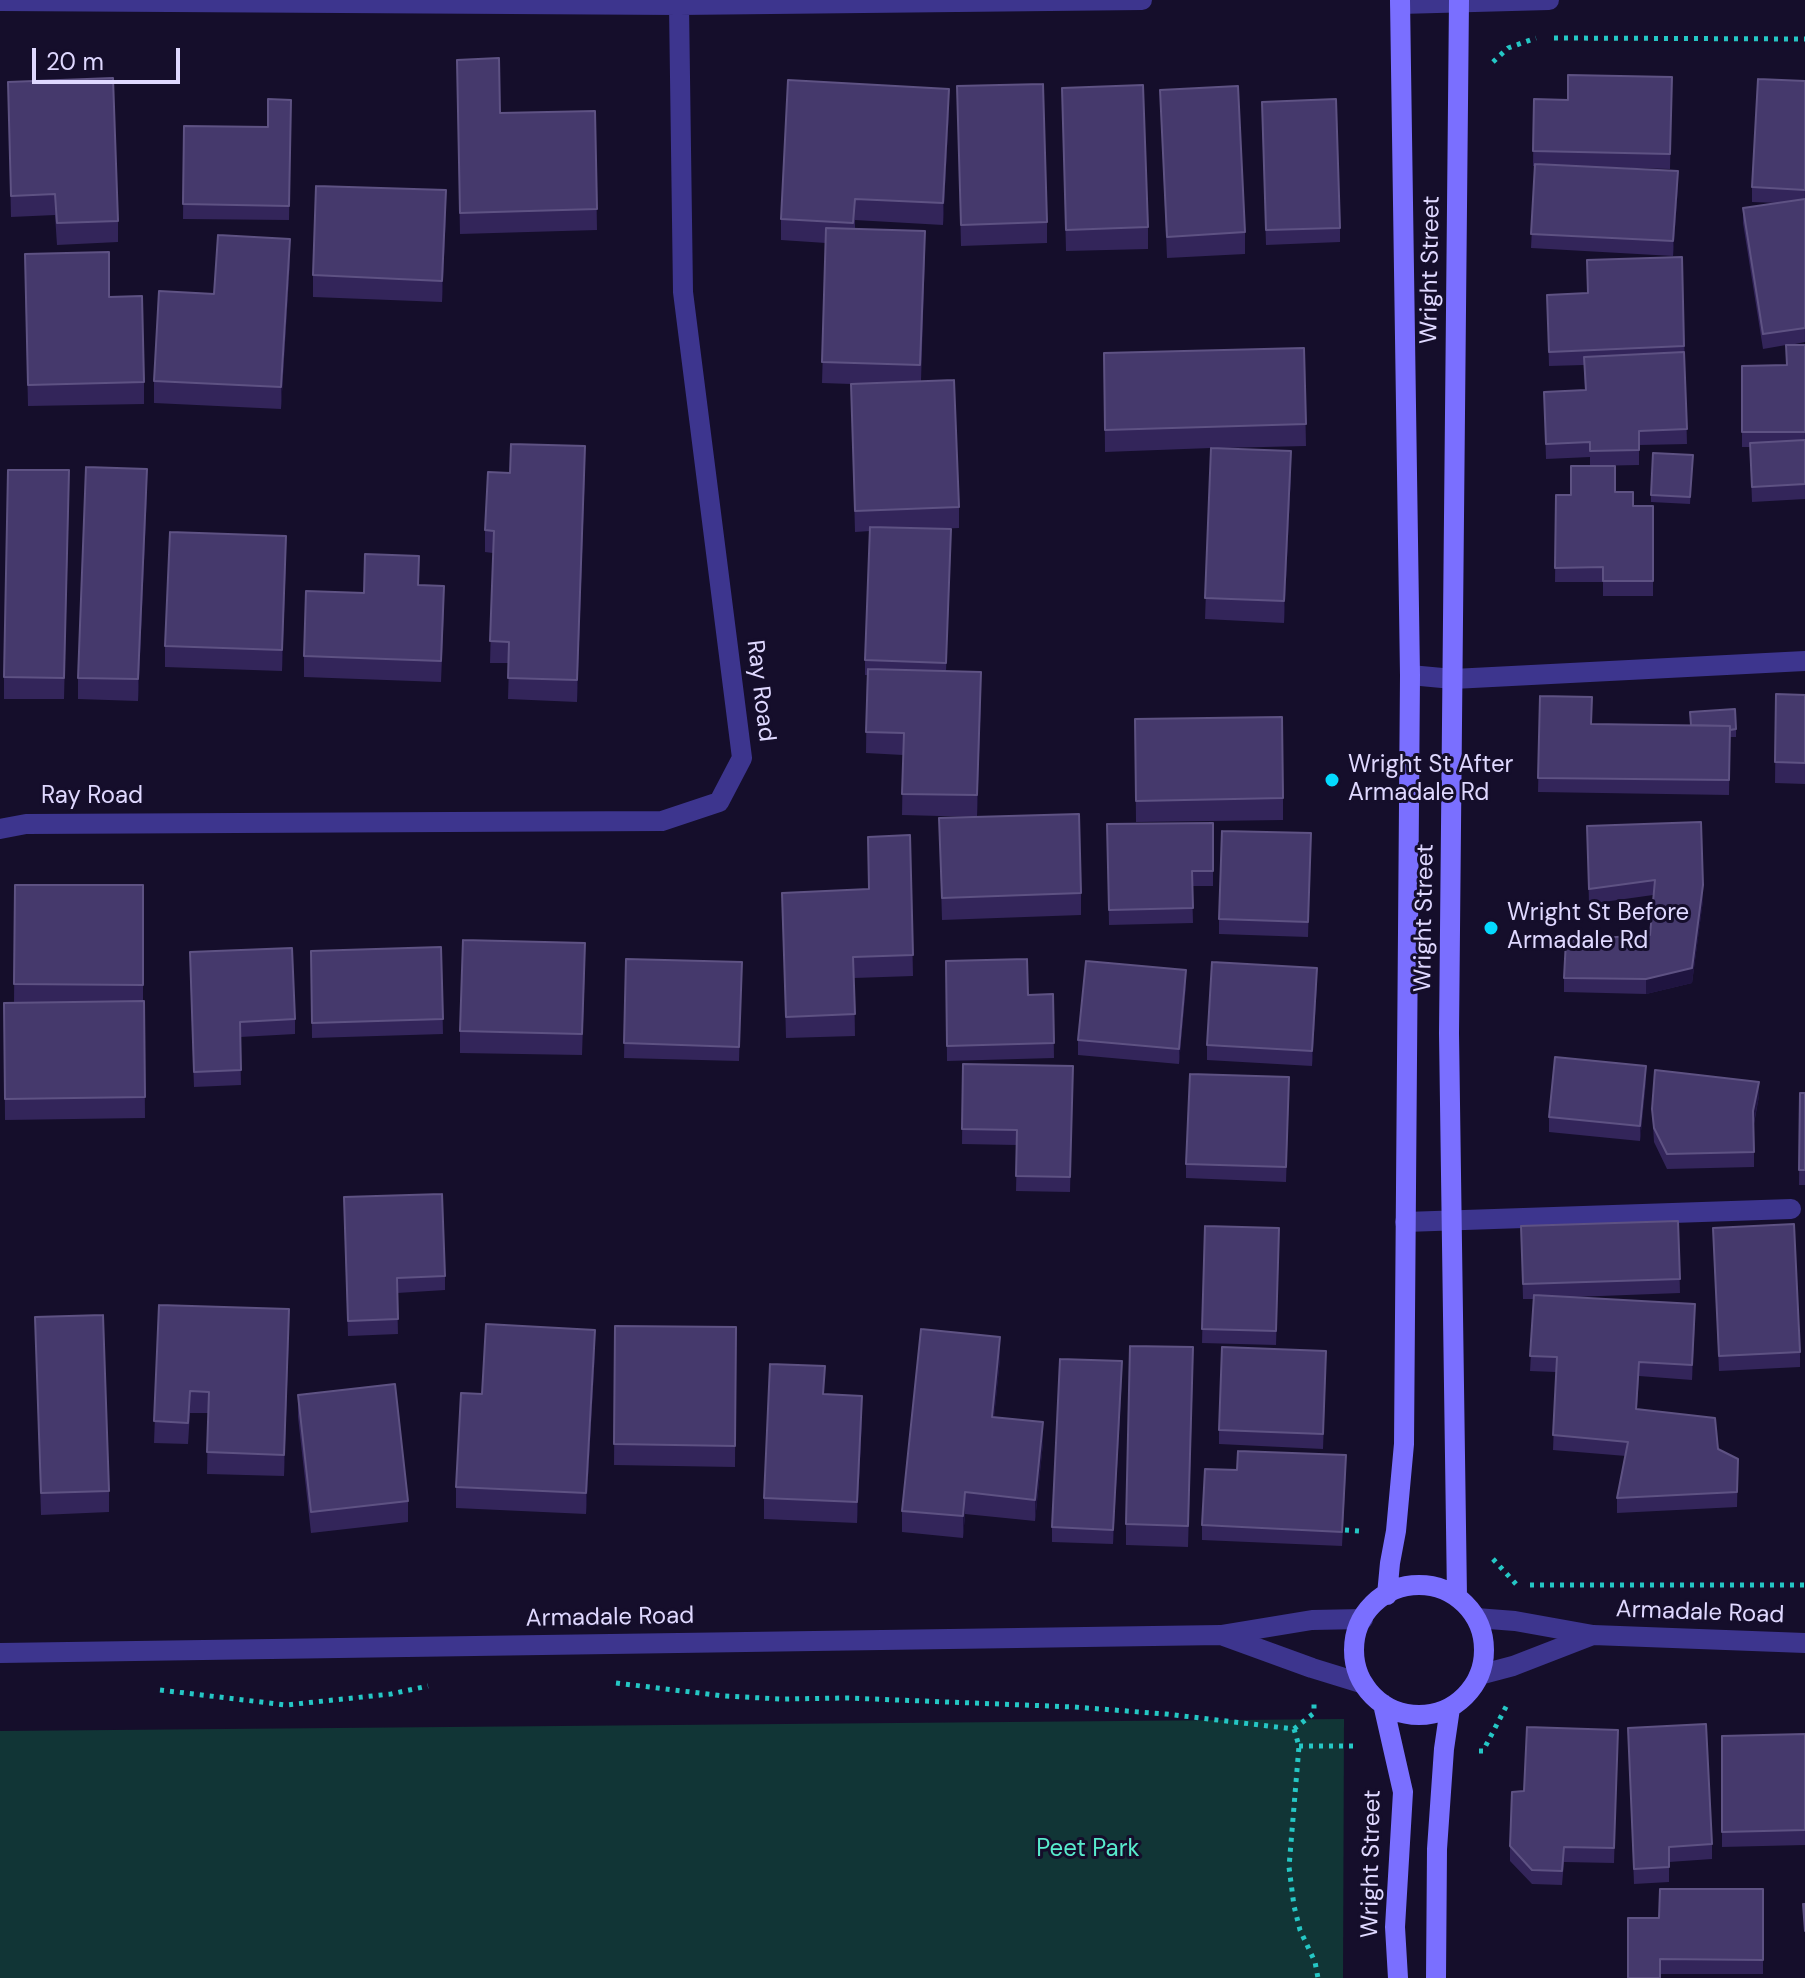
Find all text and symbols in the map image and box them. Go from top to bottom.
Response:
scale bar [36,32,184,82]
text: 20 m [46,46,104,77]
street label: Wright Street [1415,196,1447,344]
street label: Ray Road [739,639,781,743]
place label: Wright St After Armadale Rd [1348,752,1513,808]
marker: Wright St After Armadale Rd [1323,771,1341,789]
street label: Ray Road [41,783,143,811]
street label: Wright Street [1409,844,1441,992]
place label: Wright St Before Armadale Rd [1507,900,1689,956]
marker: Wright St Before Armadale Rd [1482,919,1500,937]
street label: Armadale Road [1615,1596,1785,1630]
street label: Armadale Road [525,1602,695,1634]
street label: Wright Street [1356,1790,1388,1938]
park label: Peet Park [1036,1836,1140,1864]

